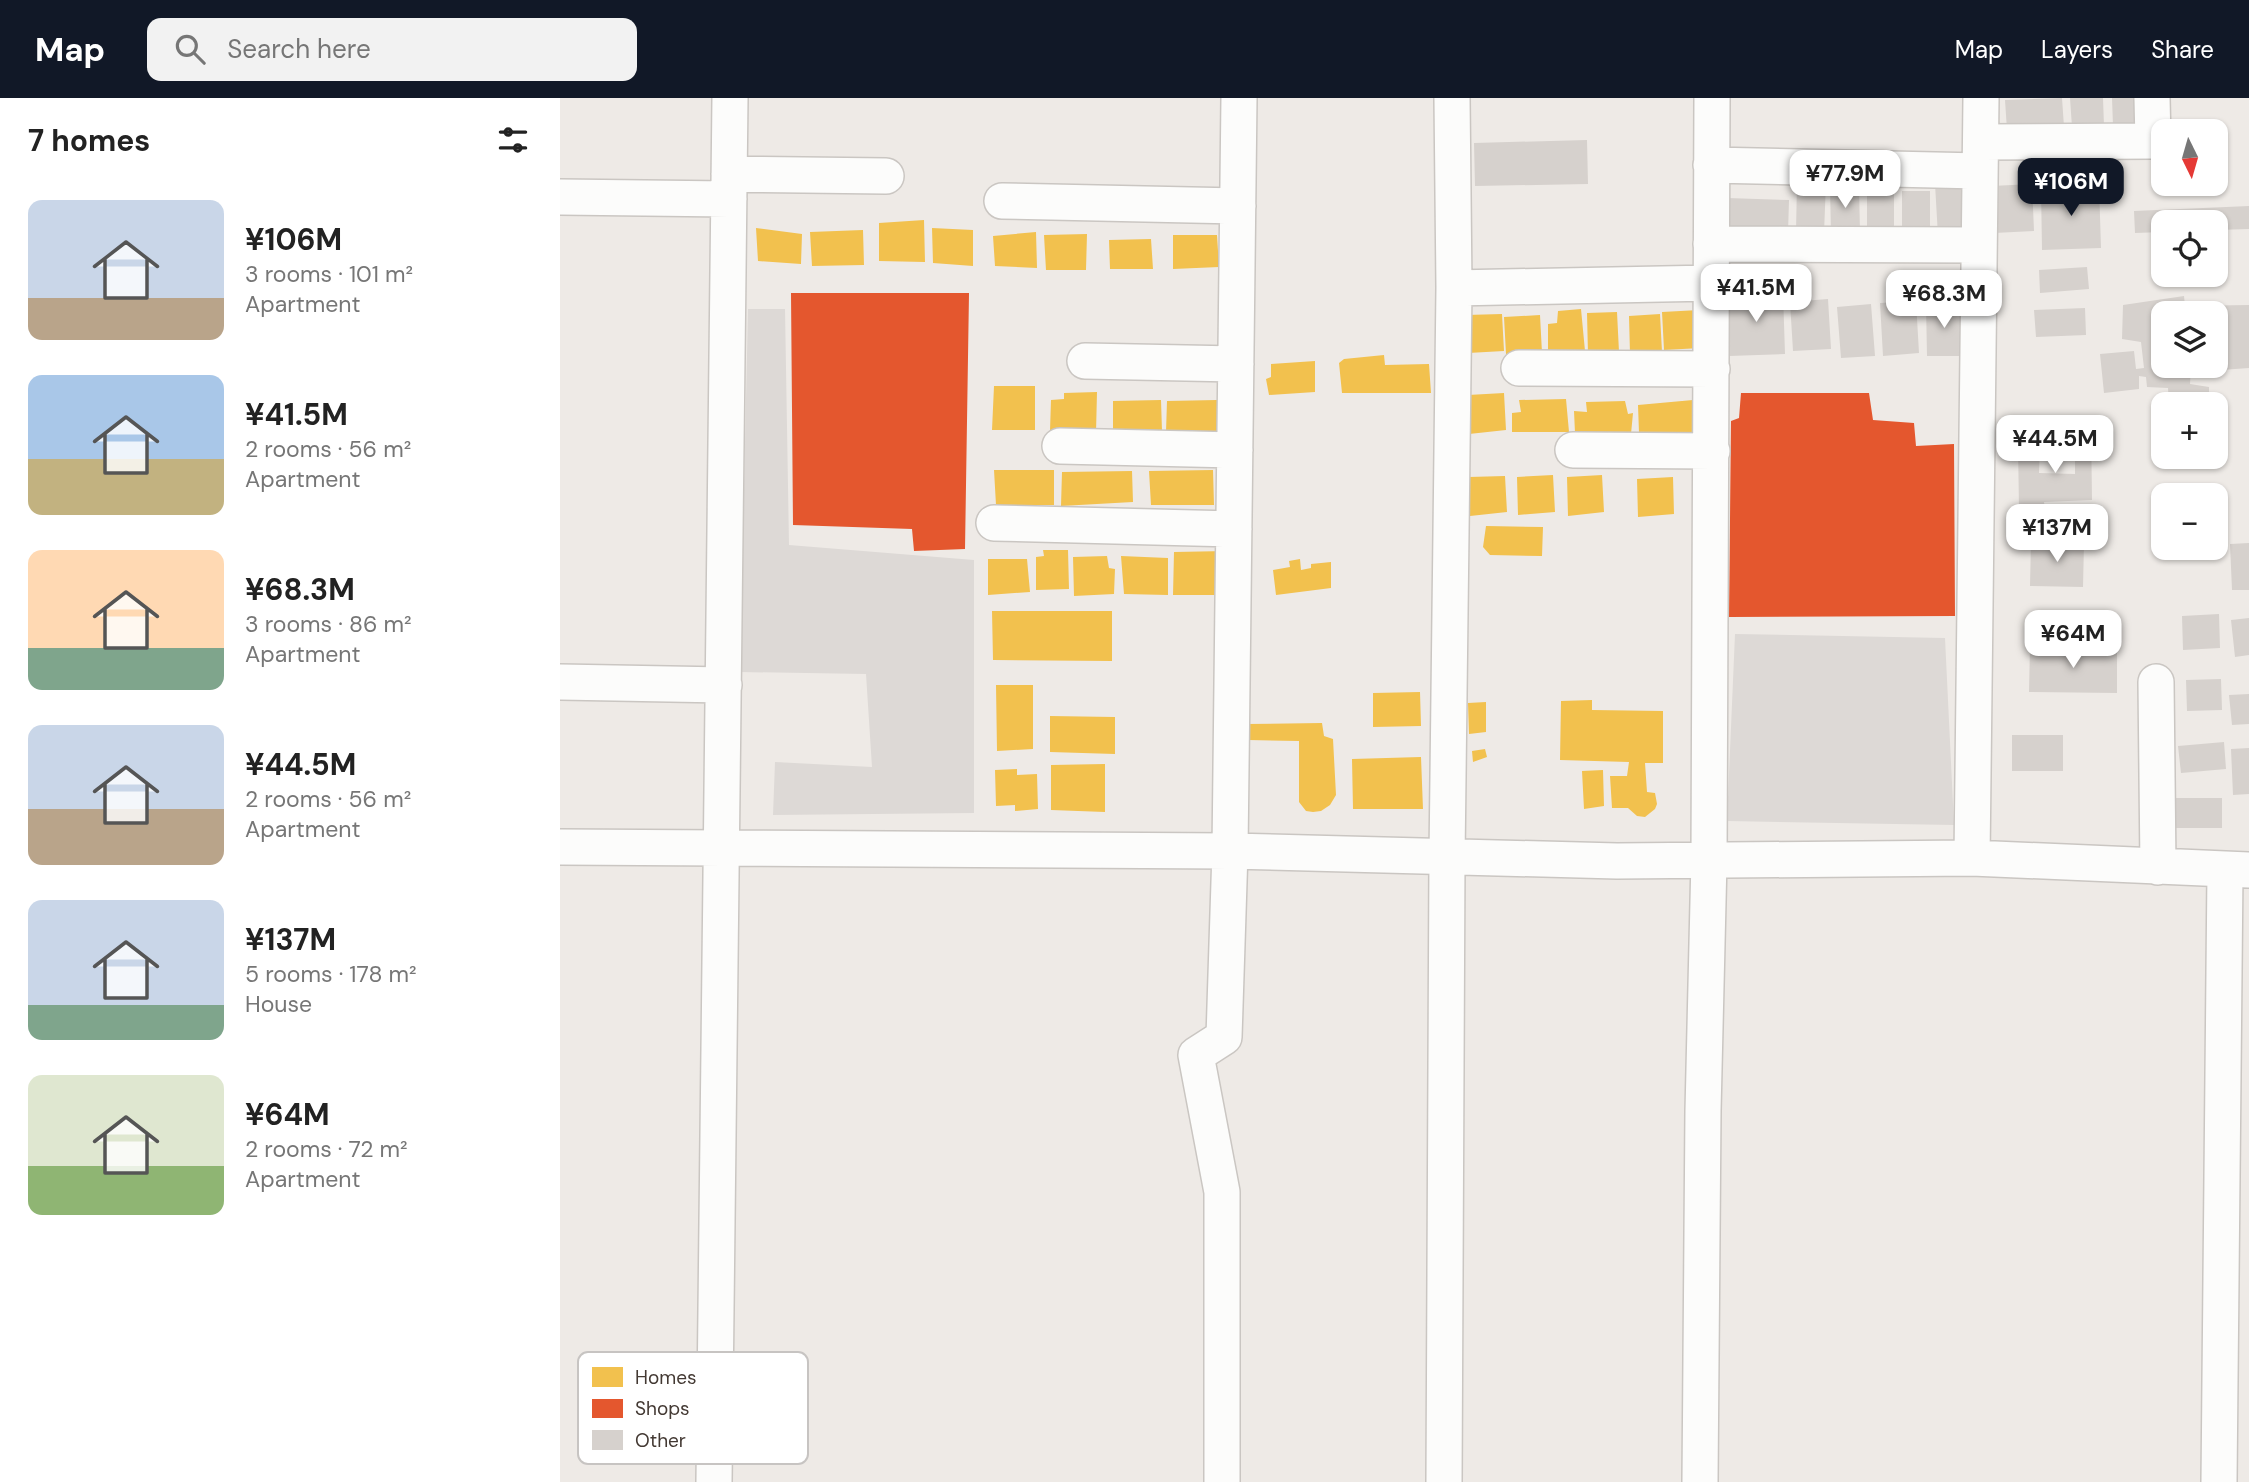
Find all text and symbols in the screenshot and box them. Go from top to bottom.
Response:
search box [147,18,637,81]
text: Map [35,28,105,71]
icon: search [171,30,209,68]
text: Search here [227,32,371,66]
text: Map [1955,34,2003,65]
text: Layers [2041,34,2113,65]
text: Share [2151,34,2214,65]
north arrow [2151,119,2228,196]
map controls [2151,119,2228,560]
text: 7 homes [28,121,150,160]
icon: filters [494,121,532,159]
pin: ¥77.9M [1788,150,1902,210]
text: ¥77.9M [1806,158,1884,188]
pin: ¥106M [2022,158,2120,218]
text: ¥106M [2034,166,2108,196]
button: locate [2151,210,2228,287]
text: ¥106M [245,220,342,259]
icon: home [84,228,168,312]
text: 3 rooms · 101 m² [245,259,413,289]
pin: ¥41.5M [1699,264,1813,324]
pin: ¥68.3M [1887,271,2001,330]
text: ¥41.5M [1717,272,1795,302]
text: ¥68.3M [1902,278,1986,308]
text: Apartment [245,289,360,319]
button: layers [2151,301,2228,378]
button: + [2151,392,2228,469]
text: ¥41.5M [245,395,348,434]
icon: home [84,403,168,487]
pin: ¥44.5M [1998,416,2112,475]
text: ¥44.5M [2012,423,2098,453]
text: 2 rooms · 56 m² [245,434,411,464]
text: Apartment [245,464,360,494]
button: − [2151,483,2228,560]
pin: ¥137M [2008,504,2106,564]
text: ¥137M [2022,512,2092,542]
text: ¥68.3M [245,570,355,609]
icon: home [84,578,168,662]
text: 3 rooms · 86 m² [245,609,412,639]
pin: ¥64M [2032,610,2114,670]
text: ¥64M [2041,618,2105,648]
text: Apartment [245,639,360,669]
text: ¥44.5M [245,745,356,784]
icon: home [84,753,168,837]
text: 2 rooms · 56 m² [245,784,411,814]
text: Apartment [245,814,360,844]
text: ¥137M [245,920,336,959]
icon: home [84,928,168,1012]
text: 5 rooms · 178 m² [245,959,417,989]
text: House [245,989,312,1019]
text: ¥64M [245,1095,330,1134]
icon: home [84,1103,168,1187]
text: 2 rooms · 72 m² [245,1134,408,1164]
text: Apartment [245,1164,360,1194]
legend [578,1352,808,1464]
text: Homes [635,1365,696,1390]
text: Shops [635,1396,690,1421]
text: Other [635,1428,686,1453]

